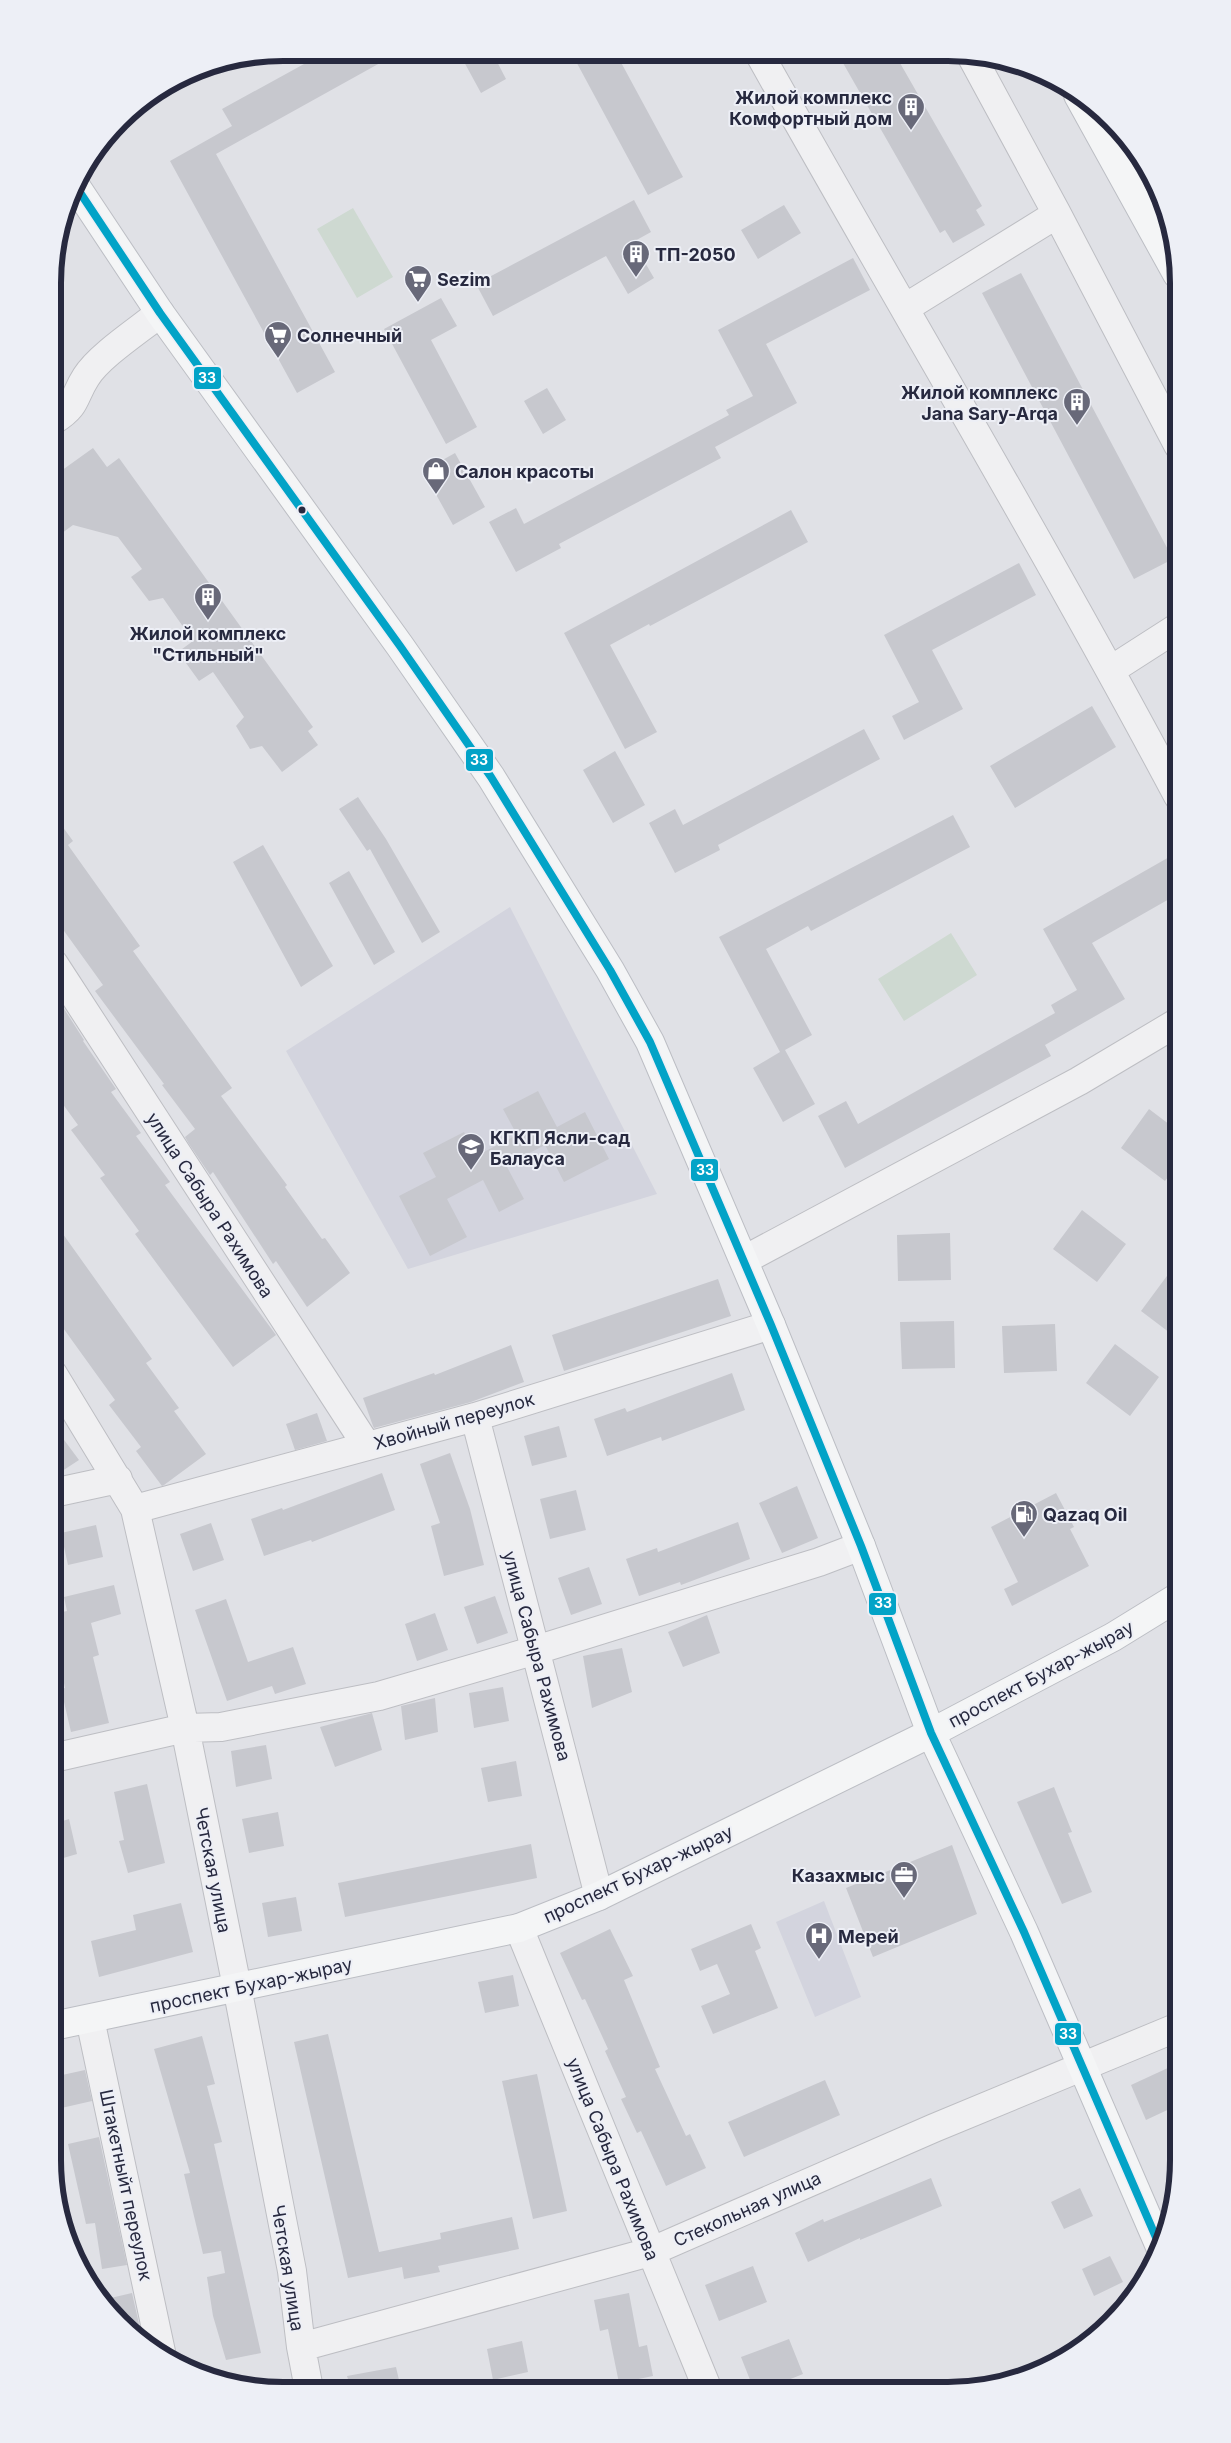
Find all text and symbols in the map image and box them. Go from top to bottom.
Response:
place label: Жилой комплекс Комфортный дом [729,87,892,129]
building icon: Жилой комплекс Комфортный дом [896,92,926,131]
building icon: ТП-2050 [621,239,651,278]
place label: ТП-2050 [655,244,736,265]
supermarket icon: Sezim [403,264,433,303]
place label: Sezim [437,269,491,290]
supermarket icon: Солнечный [263,320,293,359]
place label: Солнечный [297,325,402,346]
line badge: 33 [193,366,222,390]
text: 33 [198,369,216,386]
place label: Жилой комплекс Jana Sary-Arqa [901,382,1058,424]
building icon: Жилой комплекс Jana Sary-Arqa [1062,387,1092,426]
shop icon: Салон красоты [421,456,451,495]
place label: Салон красоты [455,461,594,482]
unlabelled marker [297,505,307,515]
building icon: Жилой комплекс "Стильный" [193,582,223,621]
place label: Жилой комплекс "Стильный" [130,623,286,665]
line badge: 33 [465,748,494,772]
text: 33 [470,751,488,768]
street label: улица Сабыра Рахимова [142,1108,278,1302]
place label: КГКП Ясли-сад Балауса [490,1127,630,1169]
school or university icon: КГКП Ясли-сад Балауса [456,1132,486,1171]
line badge: 33 [690,1158,719,1182]
text: 33 [696,1161,714,1178]
street label: Хвойный переулок [371,1388,537,1454]
fuel station icon: Qazaq Oil [1009,1499,1039,1538]
place label: Qazaq Oil [1043,1504,1127,1525]
street label: улица Сабыра Рахимова [499,1549,575,1763]
line badge: 33 [868,1592,897,1616]
text: 33 [874,1594,892,1611]
street label: проспект Бухар-жырау [945,1616,1137,1732]
street label: Четская улица [191,1805,235,1935]
street label: проспект Бухар-жырау [540,1821,736,1927]
office icon: Казахмыс [889,1860,919,1899]
place label: Казахмыс [792,1865,885,1886]
hospital icon: Мерей [804,1921,834,1960]
place label: Мерей [838,1926,899,1947]
street label: проспект Бухар-жырау [148,1953,354,2017]
line badge: 33 [1054,2022,1082,2046]
text: 33 [1059,2025,1077,2042]
street label: улица Сабыра Рахимова [563,2055,663,2263]
street label: Штакетныйт переулок [95,2087,157,2283]
street label: Стекольная улица [670,2167,824,2251]
street label: Четская улица [268,2203,308,2333]

